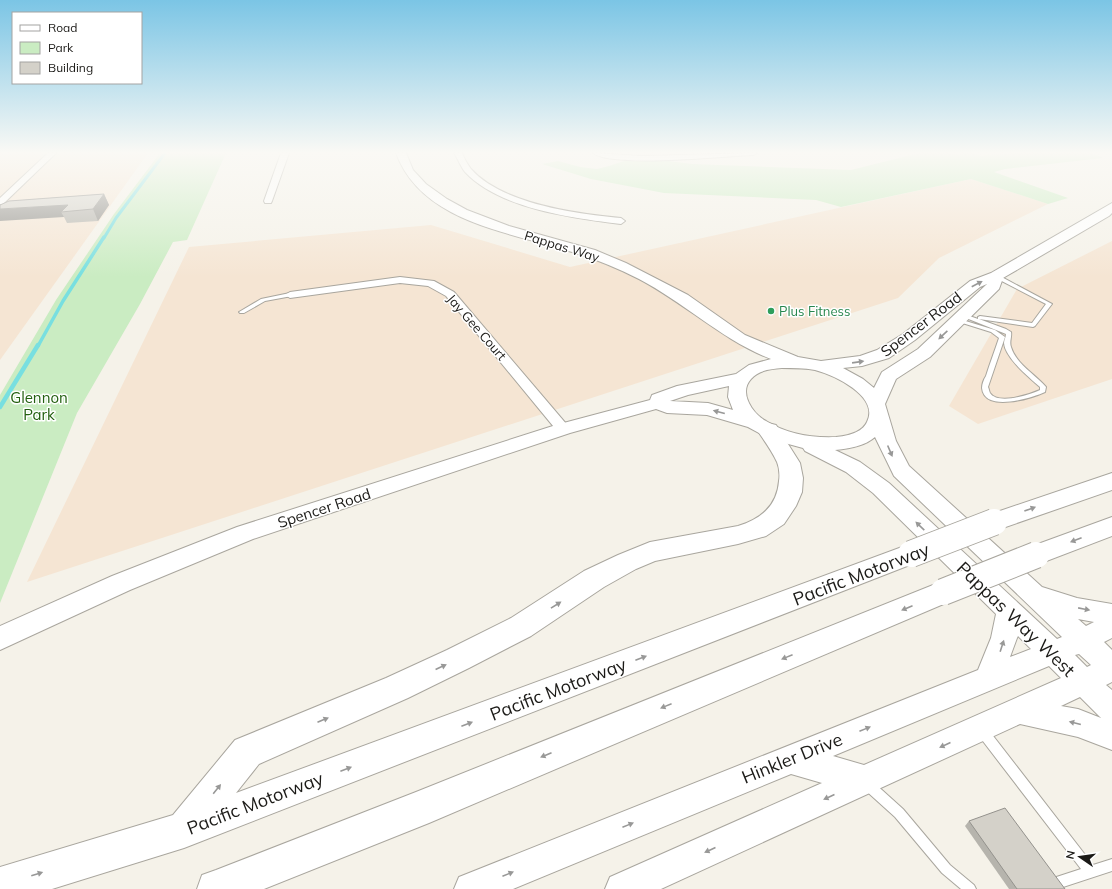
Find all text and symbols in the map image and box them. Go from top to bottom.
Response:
legend [12,12,142,84]
text: Road [48,20,77,35]
text: Park [48,40,74,55]
text: Building [48,60,93,75]
street label: Pappas Way [523,227,602,265]
one-way arrow [971,281,983,287]
street label: Spencer Road [877,287,965,361]
street label: Jay Gee Court [444,291,510,364]
place label: Plus Fitness [779,303,850,319]
marker: Plus Fitness [766,306,776,316]
one-way arrow [938,330,948,340]
one-way arrow [852,359,864,365]
park label: Glennon Park [10,388,68,424]
one-way arrow [713,409,725,415]
one-way arrow [887,445,893,457]
street label: Spencer Road [275,484,373,532]
one-way arrow [1025,506,1037,512]
one-way arrow [915,522,925,531]
street label: Pacific Motorway [790,537,933,611]
one-way arrow [1069,538,1081,544]
street label: Pappas Way West [952,557,1080,681]
one-way arrow [550,601,561,608]
one-way arrow [901,605,913,611]
one-way arrow [1078,606,1090,612]
one-way arrow [999,640,1005,652]
street label: Pacific Motorway [487,652,630,726]
one-way arrow [636,654,648,660]
one-way arrow [780,654,792,660]
one-way arrow [436,664,447,670]
one-way arrow [660,703,672,709]
one-way arrow [317,717,328,723]
one-way arrow [462,720,474,726]
one-way arrow [1069,720,1081,726]
one-way arrow [860,725,872,731]
street label: Hinkler Drive [738,727,846,789]
one-way arrow [939,742,951,748]
one-way arrow [541,752,552,758]
street label: Pacific Motorway [184,766,327,840]
one-way arrow [340,766,352,772]
one-way arrow [213,784,221,795]
one-way arrow [823,794,834,800]
one-way arrow [622,822,634,829]
north arrow [1060,837,1100,877]
one-way arrow [704,847,716,853]
text: N [1063,849,1078,860]
one-way arrow [32,871,44,877]
one-way arrow [502,871,514,877]

